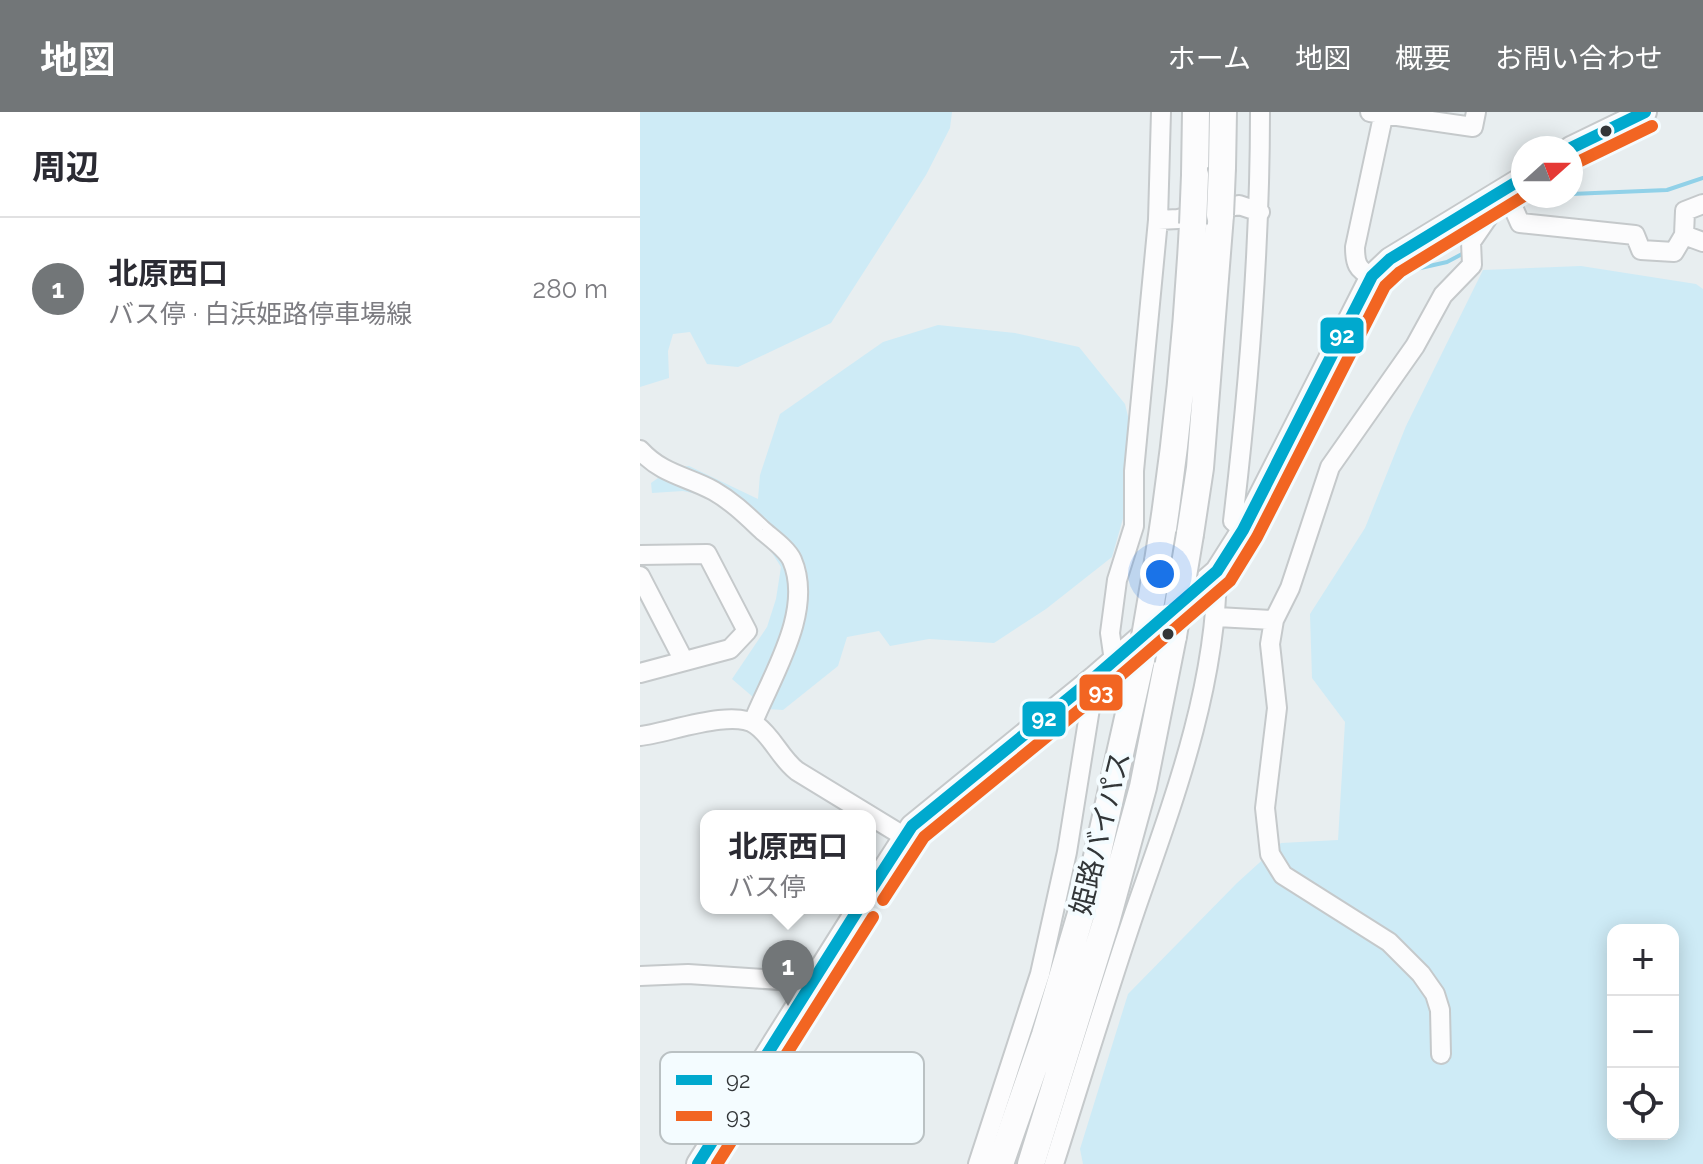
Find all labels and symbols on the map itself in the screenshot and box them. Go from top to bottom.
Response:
unlabelled marker [1598,123,1614,139]
north arrow [1511,136,1583,208]
line badge: 92 [1319,316,1365,355]
text: 92 [1329,322,1355,348]
your location [1140,554,1180,594]
unlabelled marker [1160,626,1176,642]
line badge: 93 [1078,673,1124,712]
text: 93 [1088,679,1114,705]
line badge: 92 [1021,700,1067,738]
text: 92 [1031,705,1057,731]
street label: 姫路バイパス [1064,748,1137,918]
pin: 1 [762,940,814,1006]
legend [660,1052,924,1144]
text: 92 [726,1067,750,1093]
text: 93 [726,1103,751,1129]

